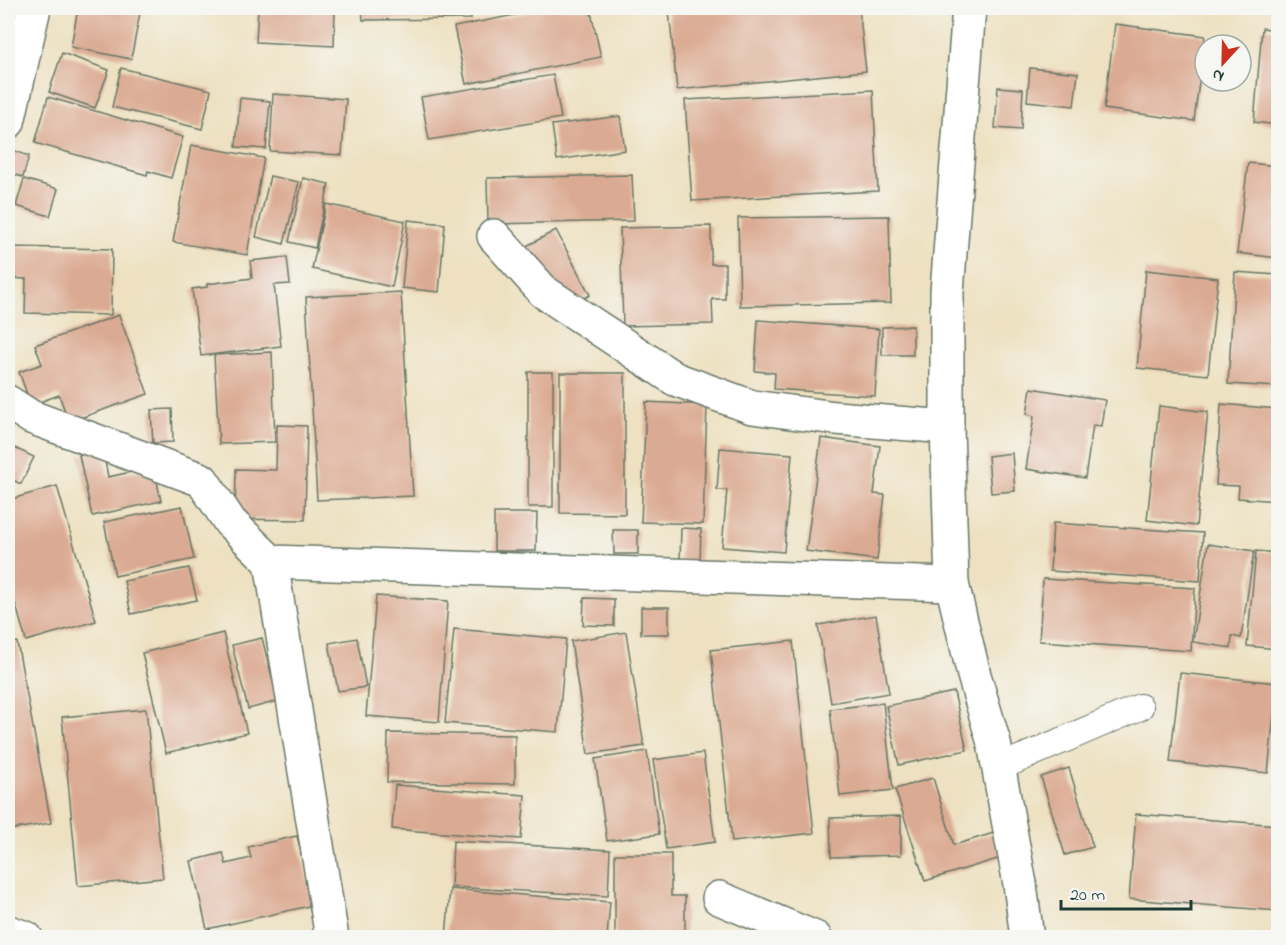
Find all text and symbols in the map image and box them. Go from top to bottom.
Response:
north arrow [1193,33,1253,93]
text: N [1208,62,1228,88]
scale bar [1061,873,1192,911]
text: 20 m [1070,883,1105,909]

